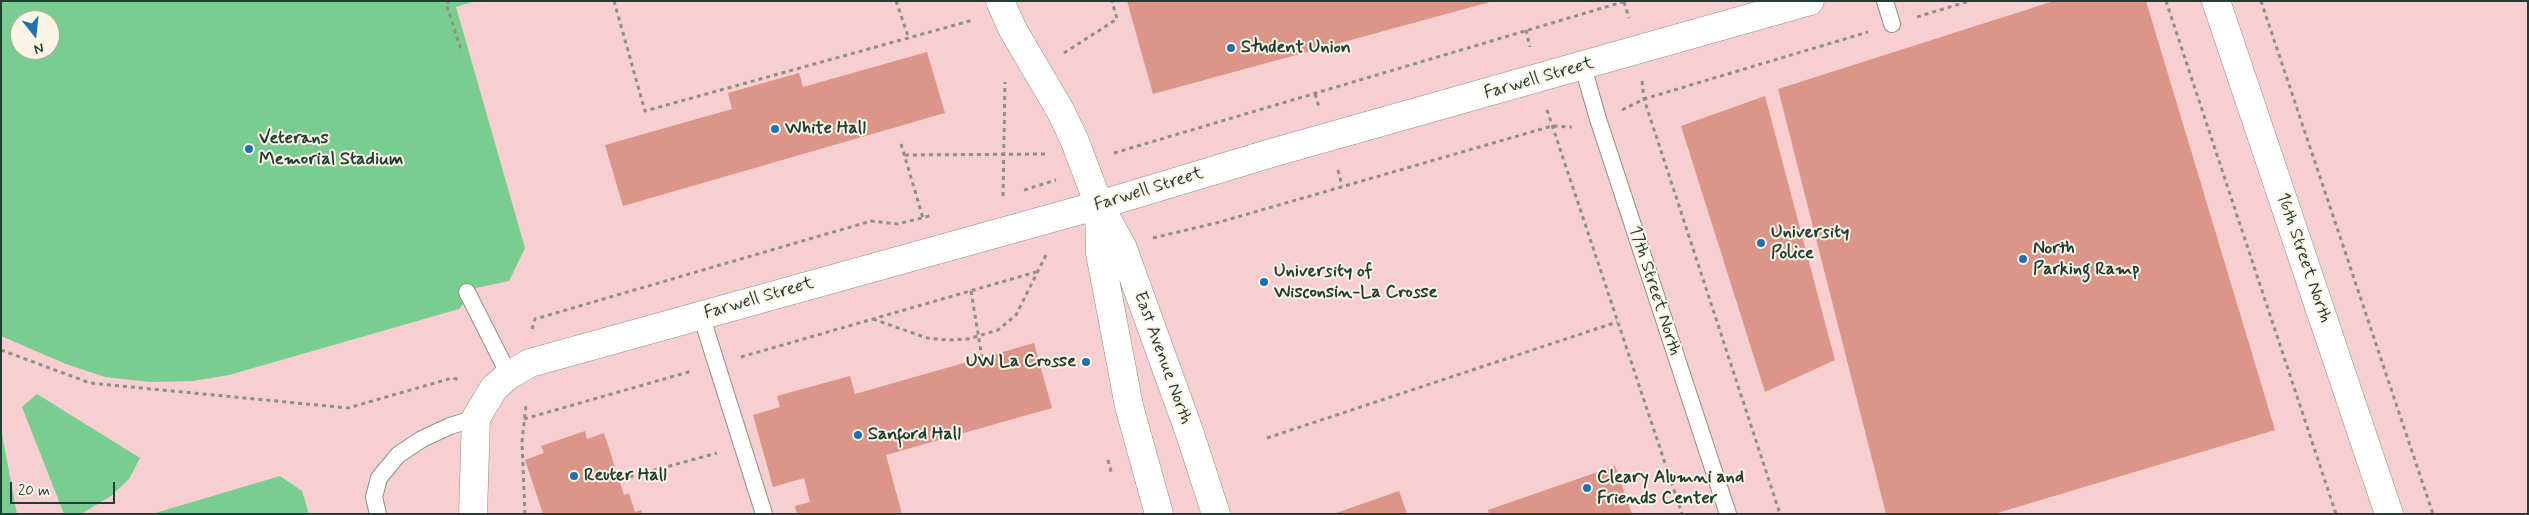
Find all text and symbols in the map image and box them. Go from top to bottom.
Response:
north arrow [10,10,60,60]
place label: Student Union [1241,37,1351,59]
text: N [32,39,46,58]
marker: Student Union [1225,42,1237,54]
street label: Farwell Street [1482,53,1596,105]
place label: White Hall [785,118,866,140]
marker: White Hall [769,123,781,135]
place label: Veterans Memorial Stadium [259,128,403,170]
marker: Veterans Memorial Stadium [243,143,255,155]
street label: Farwell Street [1092,163,1206,217]
street label: 16th Street North [2271,190,2335,326]
place label: University Police [1771,222,1849,264]
street label: 17th Street North [1623,223,1685,359]
marker: University Police [1755,237,1767,249]
place label: North Parking Ramp [2033,238,2139,280]
marker: North Parking Ramp [2017,253,2029,265]
place label: University of Wisconsin-La Crosse [1274,261,1437,304]
street label: Farwell Street [702,273,816,325]
marker: University of Wisconsin-La Crosse [1258,276,1270,288]
street label: East Avenue North [1128,289,1196,427]
place label: UW La Crosse [966,351,1076,373]
marker: UW La Crosse [1080,356,1092,368]
place label: Sanford Hall [868,424,961,446]
marker: Sanford Hall [852,429,864,441]
place label: Reuter Hall [584,465,667,487]
place label: Cleary Alumni and Friends Center [1597,467,1744,509]
marker: Reuter Hall [568,470,580,482]
scale bar [12,472,118,504]
text: 20 m [18,481,50,501]
marker: Cleary Alumni and Friends Center [1581,482,1593,494]

